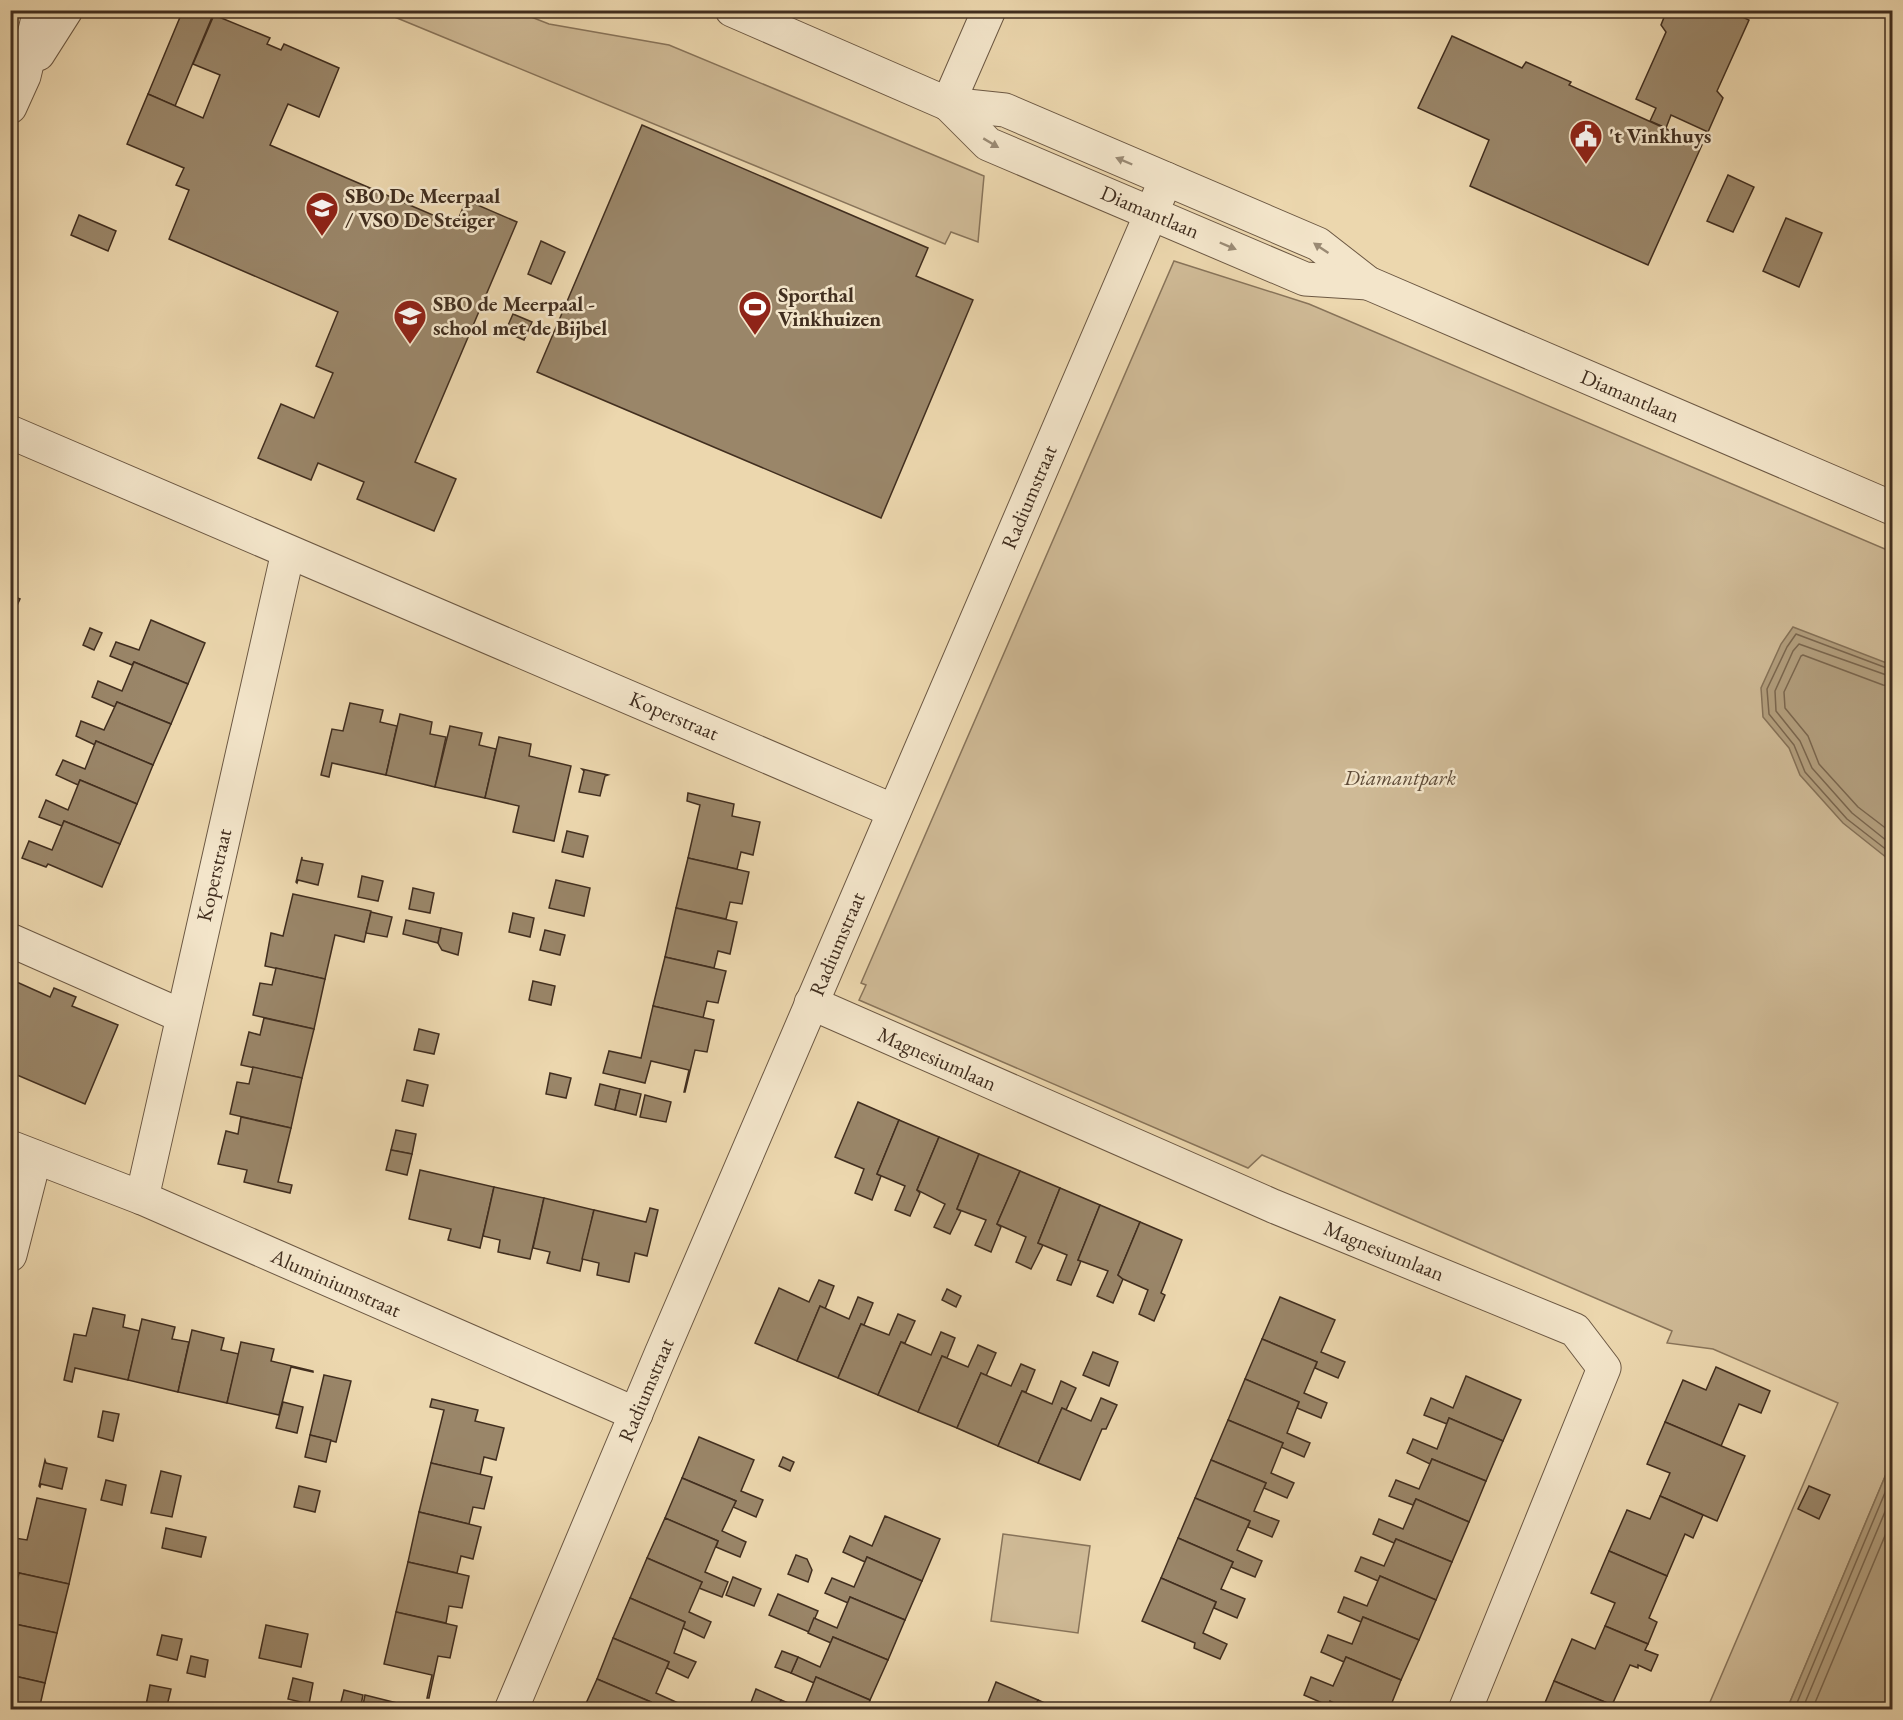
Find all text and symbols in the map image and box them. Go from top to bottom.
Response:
public building icon: 't Vinkhuys [1568,118,1604,165]
place label: 't Vinkhuys [1609,122,1711,149]
one-way arrow [983,138,1000,149]
one-way arrow [1114,156,1132,166]
street label: Diamantlaan [1097,179,1204,244]
place label: SBO De Meerpaal / VSO De Steiger [345,182,500,233]
school or university icon: SBO De Meerpaal / VSO De Steiger [304,190,340,237]
one-way arrow [1219,242,1237,251]
one-way arrow [1313,243,1329,254]
place label: Sporthal Vinkhuizen [778,281,881,332]
sports icon: Sporthal Vinkhuizen [737,289,773,336]
place label: SBO de Meerpaal - school met de Bijbel [433,290,607,341]
school or university icon: SBO de Meerpaal - school met de Bijbel [392,298,428,345]
street label: Diamantlaan [1577,363,1684,428]
street label: Radiumstraat [995,440,1063,553]
street label: Koperstraat [625,685,723,747]
park label: Diamantpark [1343,764,1457,791]
street label: Koperstraat [190,825,237,924]
street label: Radiumstraat [803,887,871,1000]
street label: Magnesiumlaan [873,1020,1001,1097]
street label: Magnesiumlaan [1320,1214,1448,1287]
street label: Aluminiumstraat [266,1241,406,1323]
street label: Radiumstraat [612,1333,680,1446]

